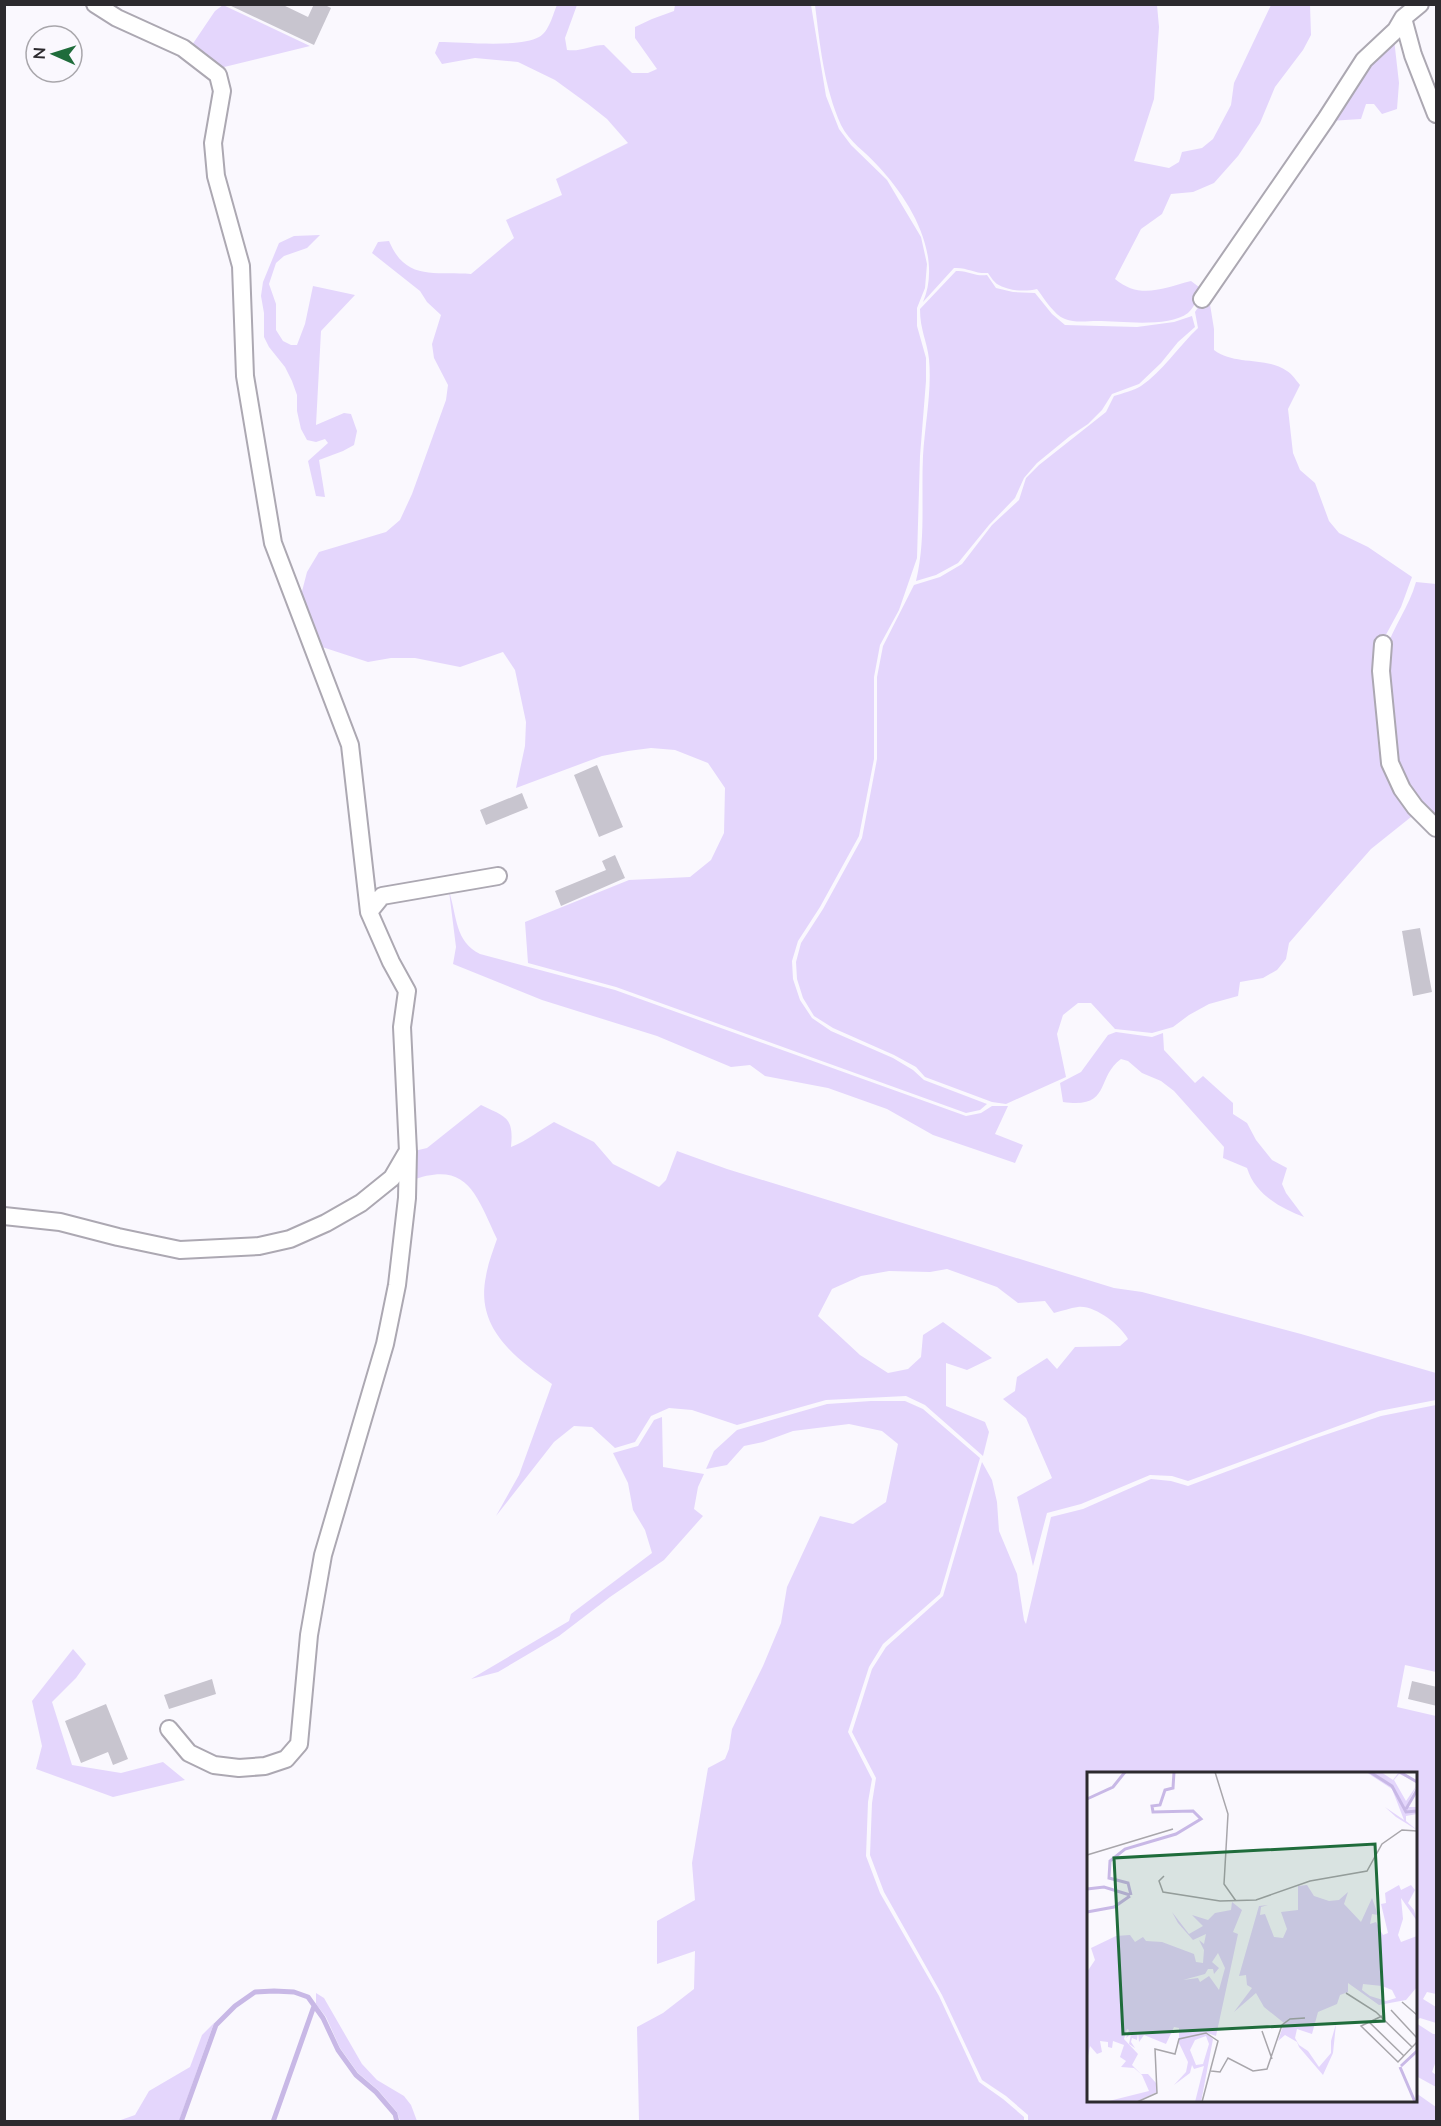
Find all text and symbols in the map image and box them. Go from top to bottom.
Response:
north arrow [24,24,84,84]
text: N [29,47,48,60]
inset map [1087,1772,1417,2102]

